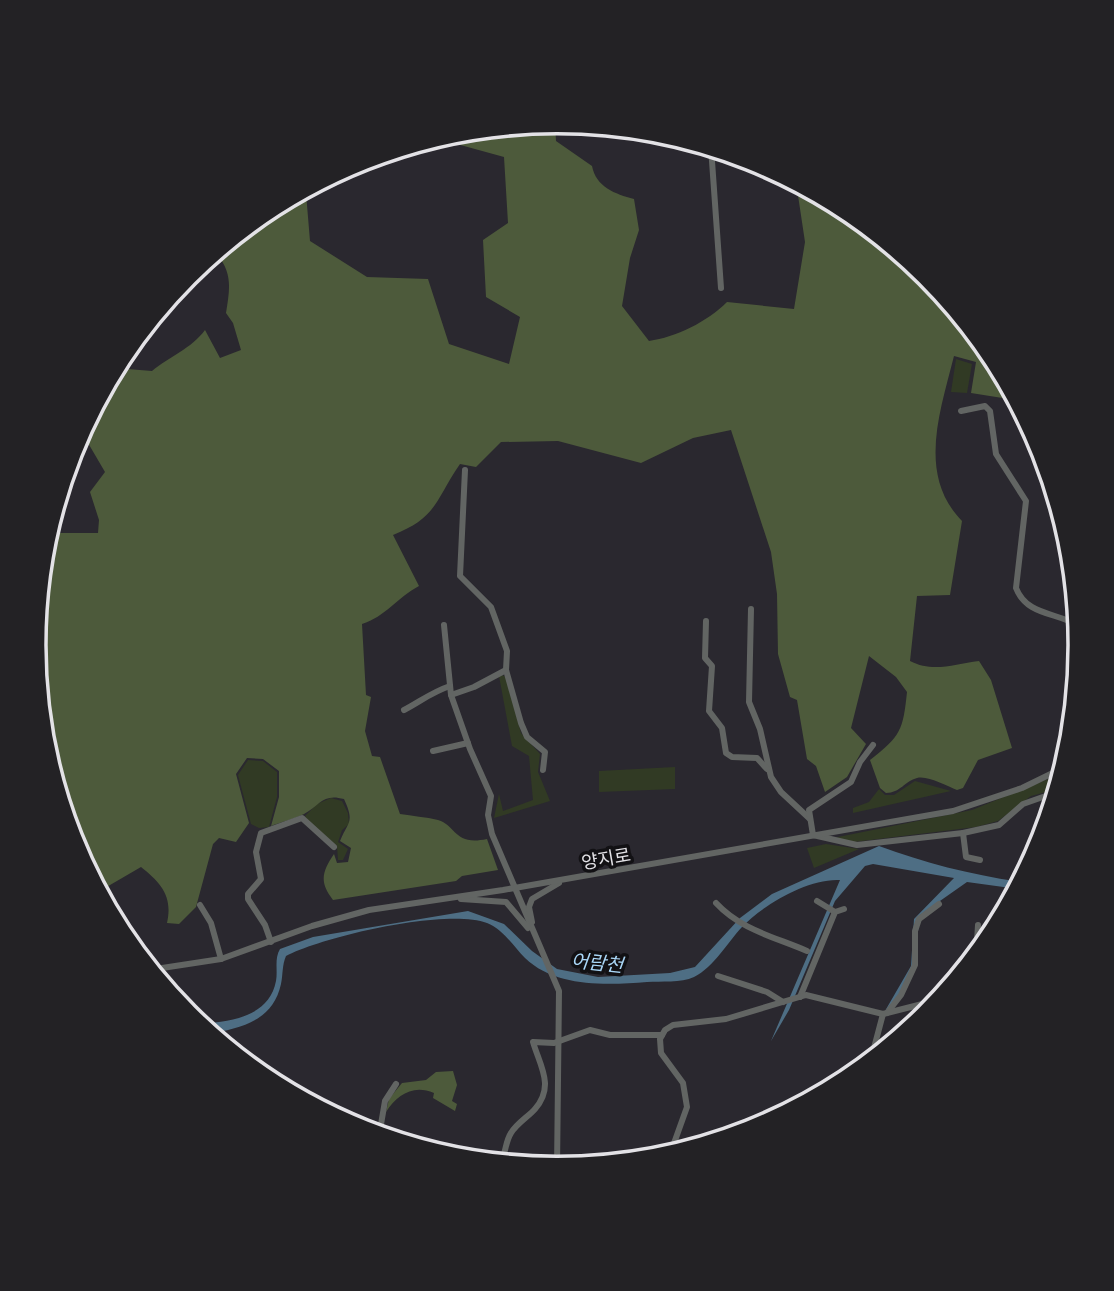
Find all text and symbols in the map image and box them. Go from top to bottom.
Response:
street label: 양지로 [580,843,632,873]
water label: 어람천 [570,948,626,976]

